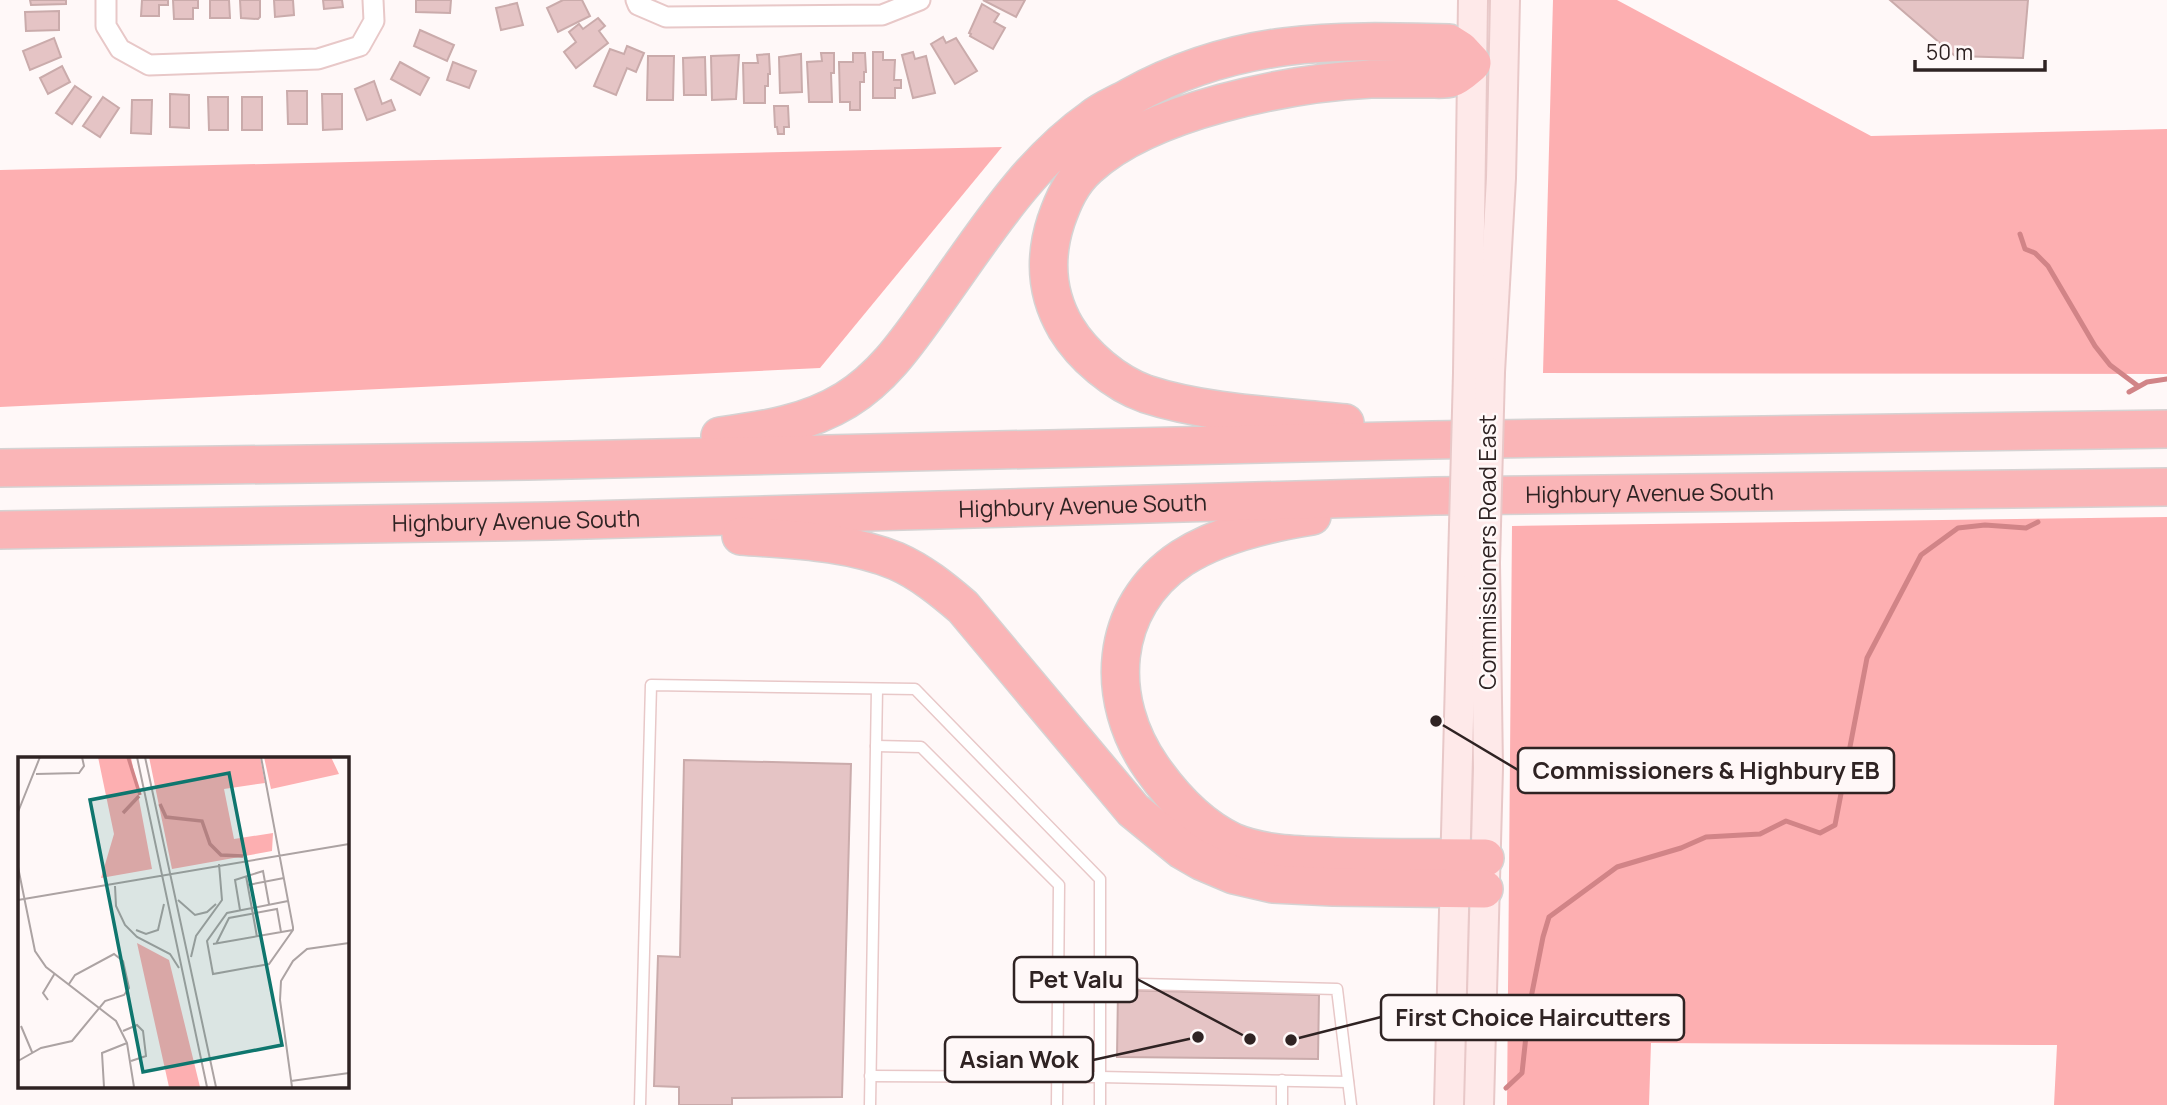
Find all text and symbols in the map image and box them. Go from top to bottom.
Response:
scale bar [1915,28,2044,72]
text: 50 m [1926,38,1973,66]
street label: Commissioners Road East [1471,414,1503,690]
street label: Highbury Avenue South [1525,475,1774,510]
street label: Highbury Avenue South [958,485,1207,524]
street label: Highbury Avenue South [391,501,641,539]
callout: Commissioners & Highbury EB [1518,748,1894,793]
text: Commissioners & Highbury EB [1532,753,1880,786]
inset map [18,757,348,1088]
callout: Pet Valu [1014,957,1137,1002]
text: Pet Valu [1029,962,1123,995]
callout: First Choice Haircutters [1381,995,1684,1040]
text: First Choice Haircutters [1395,1000,1671,1033]
callout: Asian Wok [945,1037,1093,1082]
text: Asian Wok [959,1042,1080,1075]

